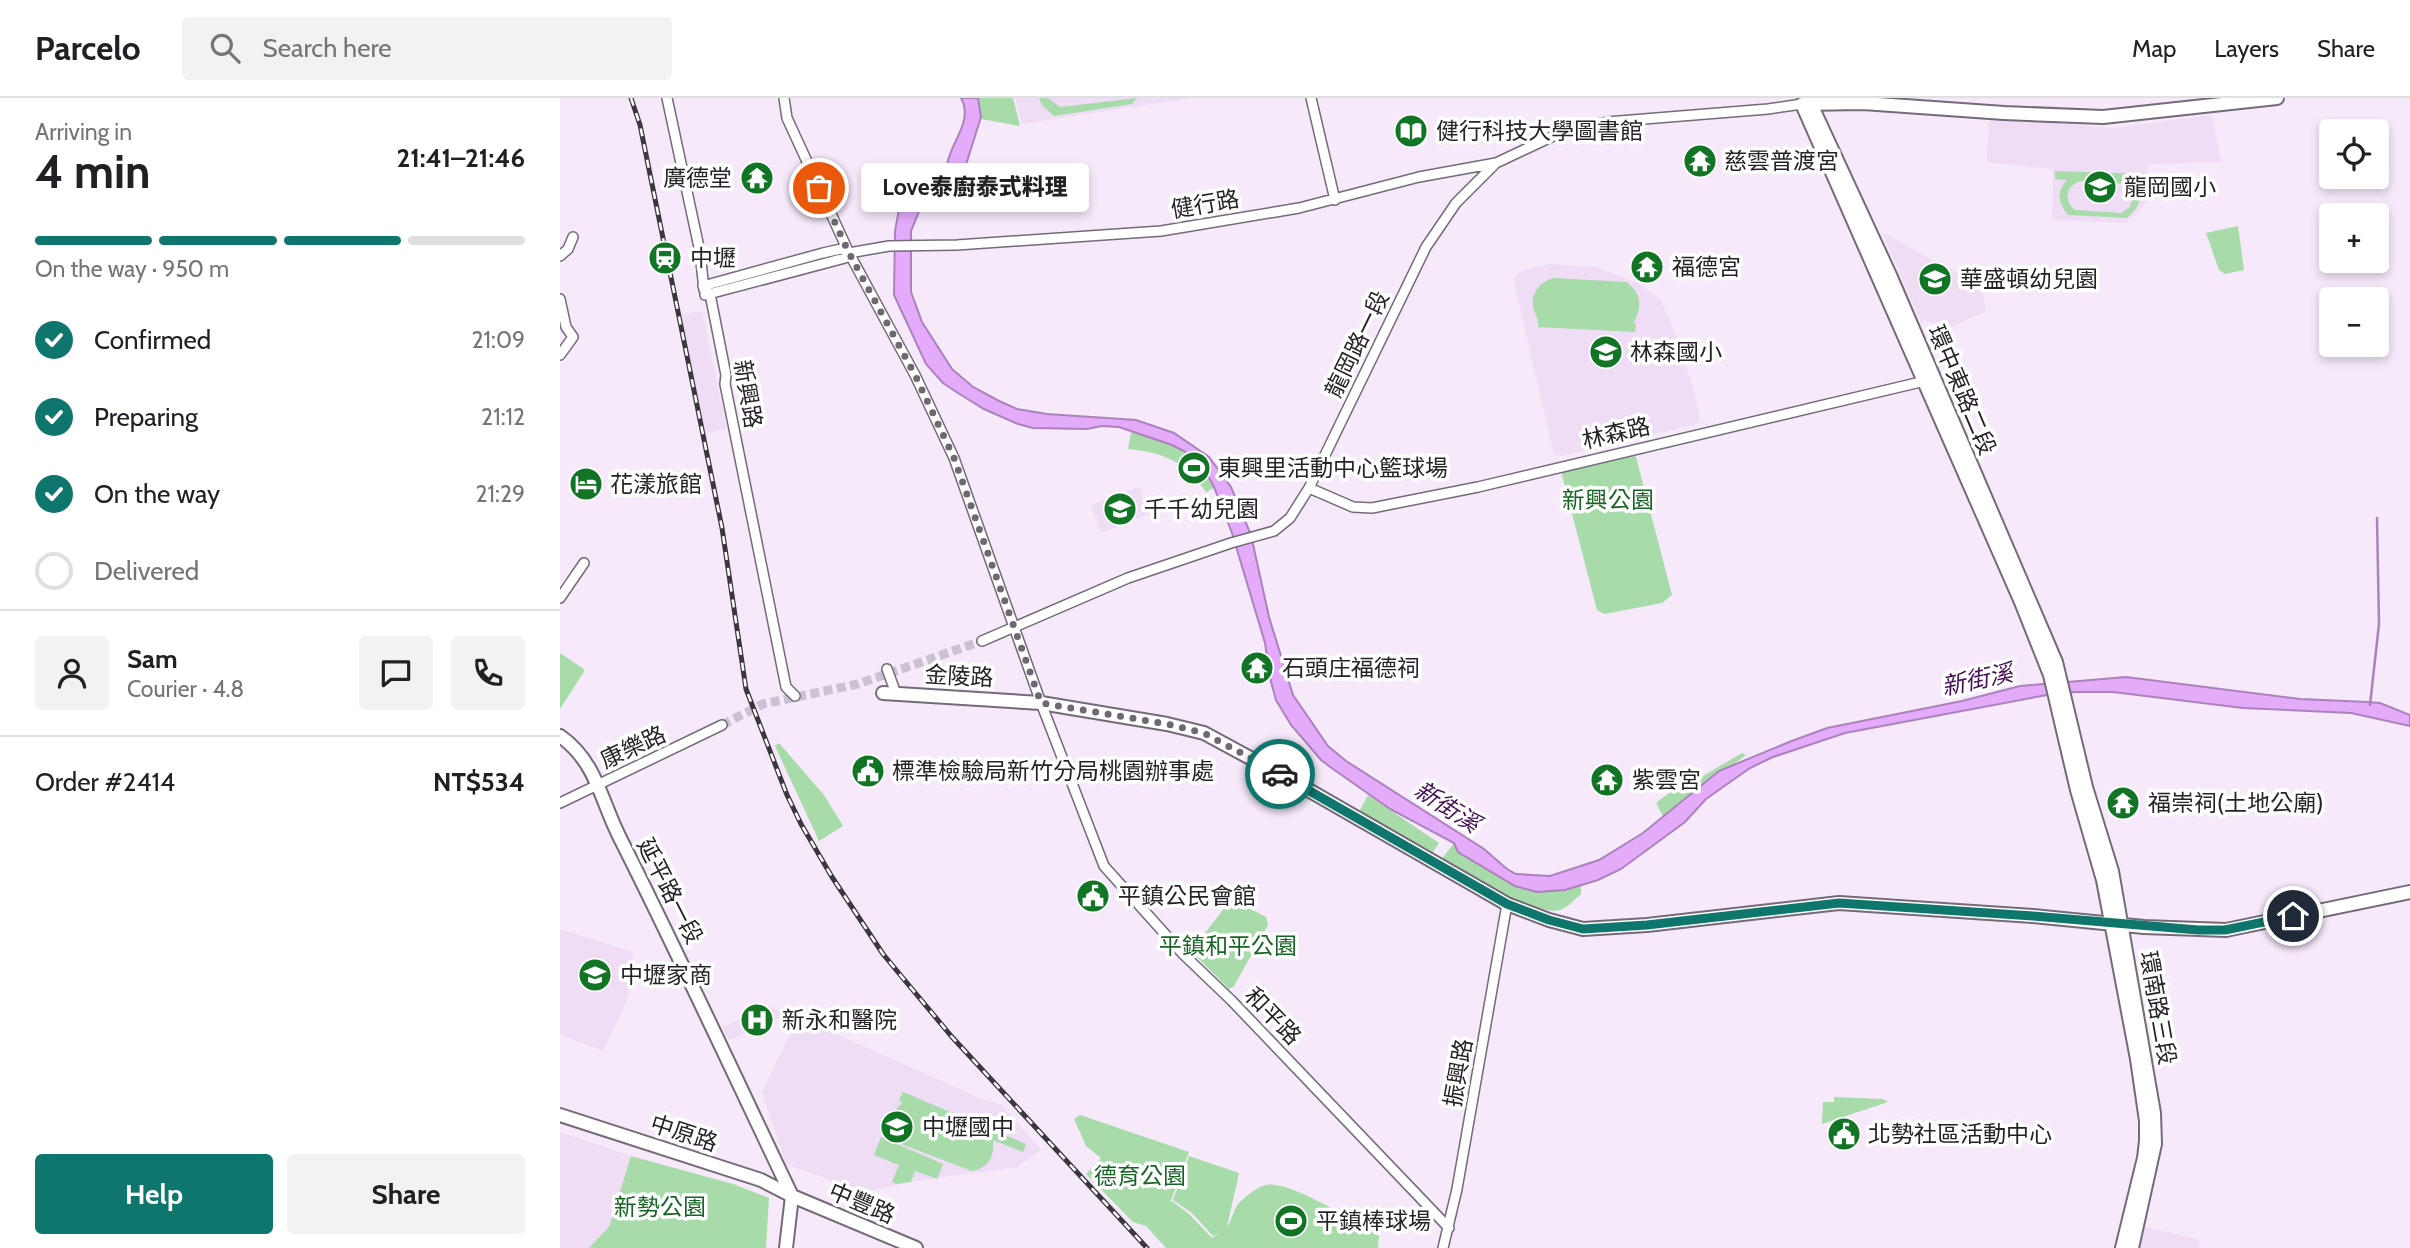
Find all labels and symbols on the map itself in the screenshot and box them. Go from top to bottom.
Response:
library icon: 健行科技大學圖書館 [1392,112,1430,150]
place label: 健行科技大學圖書館 [1436,117,1643,145]
temple icon: 慈雲普渡宮 [1681,142,1719,180]
place label: 慈雲普渡宮 [1724,147,1839,175]
pin [789,158,849,218]
temple icon: 廣德堂 [738,159,776,197]
place label: 廣德堂 [663,164,732,192]
callout: Love泰廚泰式料理 [861,164,1088,212]
school or university icon: 龍岡國小 [2081,168,2119,206]
place label: 龍岡國小 [2124,173,2216,201]
street label: 健行路 [1169,184,1241,224]
station icon: 中壢 [646,239,684,277]
place label: 中壢 [690,244,736,272]
temple icon: 福德宮 [1628,248,1666,286]
place label: 福德宮 [1672,253,1741,281]
school or university icon: 華盛頓幼兒園 [1916,260,1954,298]
place label: 華盛頓幼兒園 [1960,265,2098,293]
street label: 龍岡路一段 [1319,286,1395,402]
street label: 環中東路二段 [1922,321,2002,459]
school or university icon: 林森國小 [1587,333,1625,371]
place label: 林森國小 [1630,338,1722,366]
street label: 新興路 [728,358,768,430]
street label: 林森路 [1579,412,1653,454]
sports icon: 東興里活動中心籃球場 [1175,449,1213,487]
place label: 東興里活動中心籃球場 [1218,454,1448,482]
hotel icon: 花漾旅館 [567,465,605,503]
place label: 花漾旅館 [610,470,702,498]
park label: 新興公園 [1562,486,1654,514]
school or university icon: 千千幼兒園 [1101,490,1139,528]
place label: 千千幼兒園 [1144,495,1259,523]
temple icon: 石頭庄福德祠 [1238,649,1276,687]
place label: 石頭庄福德祠 [1282,654,1420,682]
water label: 新街溪 [1939,657,2018,701]
street label: 金陵路 [924,660,994,692]
street label: 康樂路 [596,720,670,774]
courier [1245,739,1315,809]
public building icon: 標準檢驗局新竹分局桃園辦事處 [849,752,887,790]
place label: 標準檢驗局新竹分局桃園辦事處 [892,757,1214,785]
temple icon: 紫雲宮 [1588,761,1626,799]
place label: 紫雲宮 [1632,766,1701,794]
water label: 新街溪 [1409,775,1488,840]
temple icon: 福崇祠(土地公廟) [2104,784,2142,822]
place label: 福崇祠(土地公廟) [2148,789,2323,817]
street label: 延平路一段 [631,833,709,949]
public building icon: 平鎮公民會館 [1074,877,1112,915]
place label: 平鎮公民會館 [1118,882,1256,910]
pin [2263,886,2323,946]
park label: 平鎮和平公園 [1159,932,1297,960]
street label: 環南路三段 [2134,949,2182,1067]
school or university icon: 中壢家商 [576,956,614,994]
place label: 中壢家商 [620,961,712,989]
street label: 和平路 [1239,981,1307,1051]
hospital icon: 新永和醫院 [738,1001,776,1039]
place label: 新永和醫院 [782,1006,897,1034]
street label: 振興路 [1438,1037,1478,1109]
school or university icon: 中壢國中 [878,1108,916,1146]
street label: 中原路 [647,1109,721,1157]
place label: 中壢國中 [922,1113,1014,1141]
public building icon: 北勢社區活動中心 [1825,1115,1863,1153]
place label: 北勢社區活動中心 [1868,1120,2052,1148]
park label: 德育公園 [1094,1162,1186,1190]
street label: 中豐路 [825,1177,899,1229]
park label: 新勢公園 [614,1193,706,1221]
sports icon: 平鎮棒球場 [1272,1202,1310,1240]
place label: 平鎮棒球場 [1316,1207,1431,1235]

